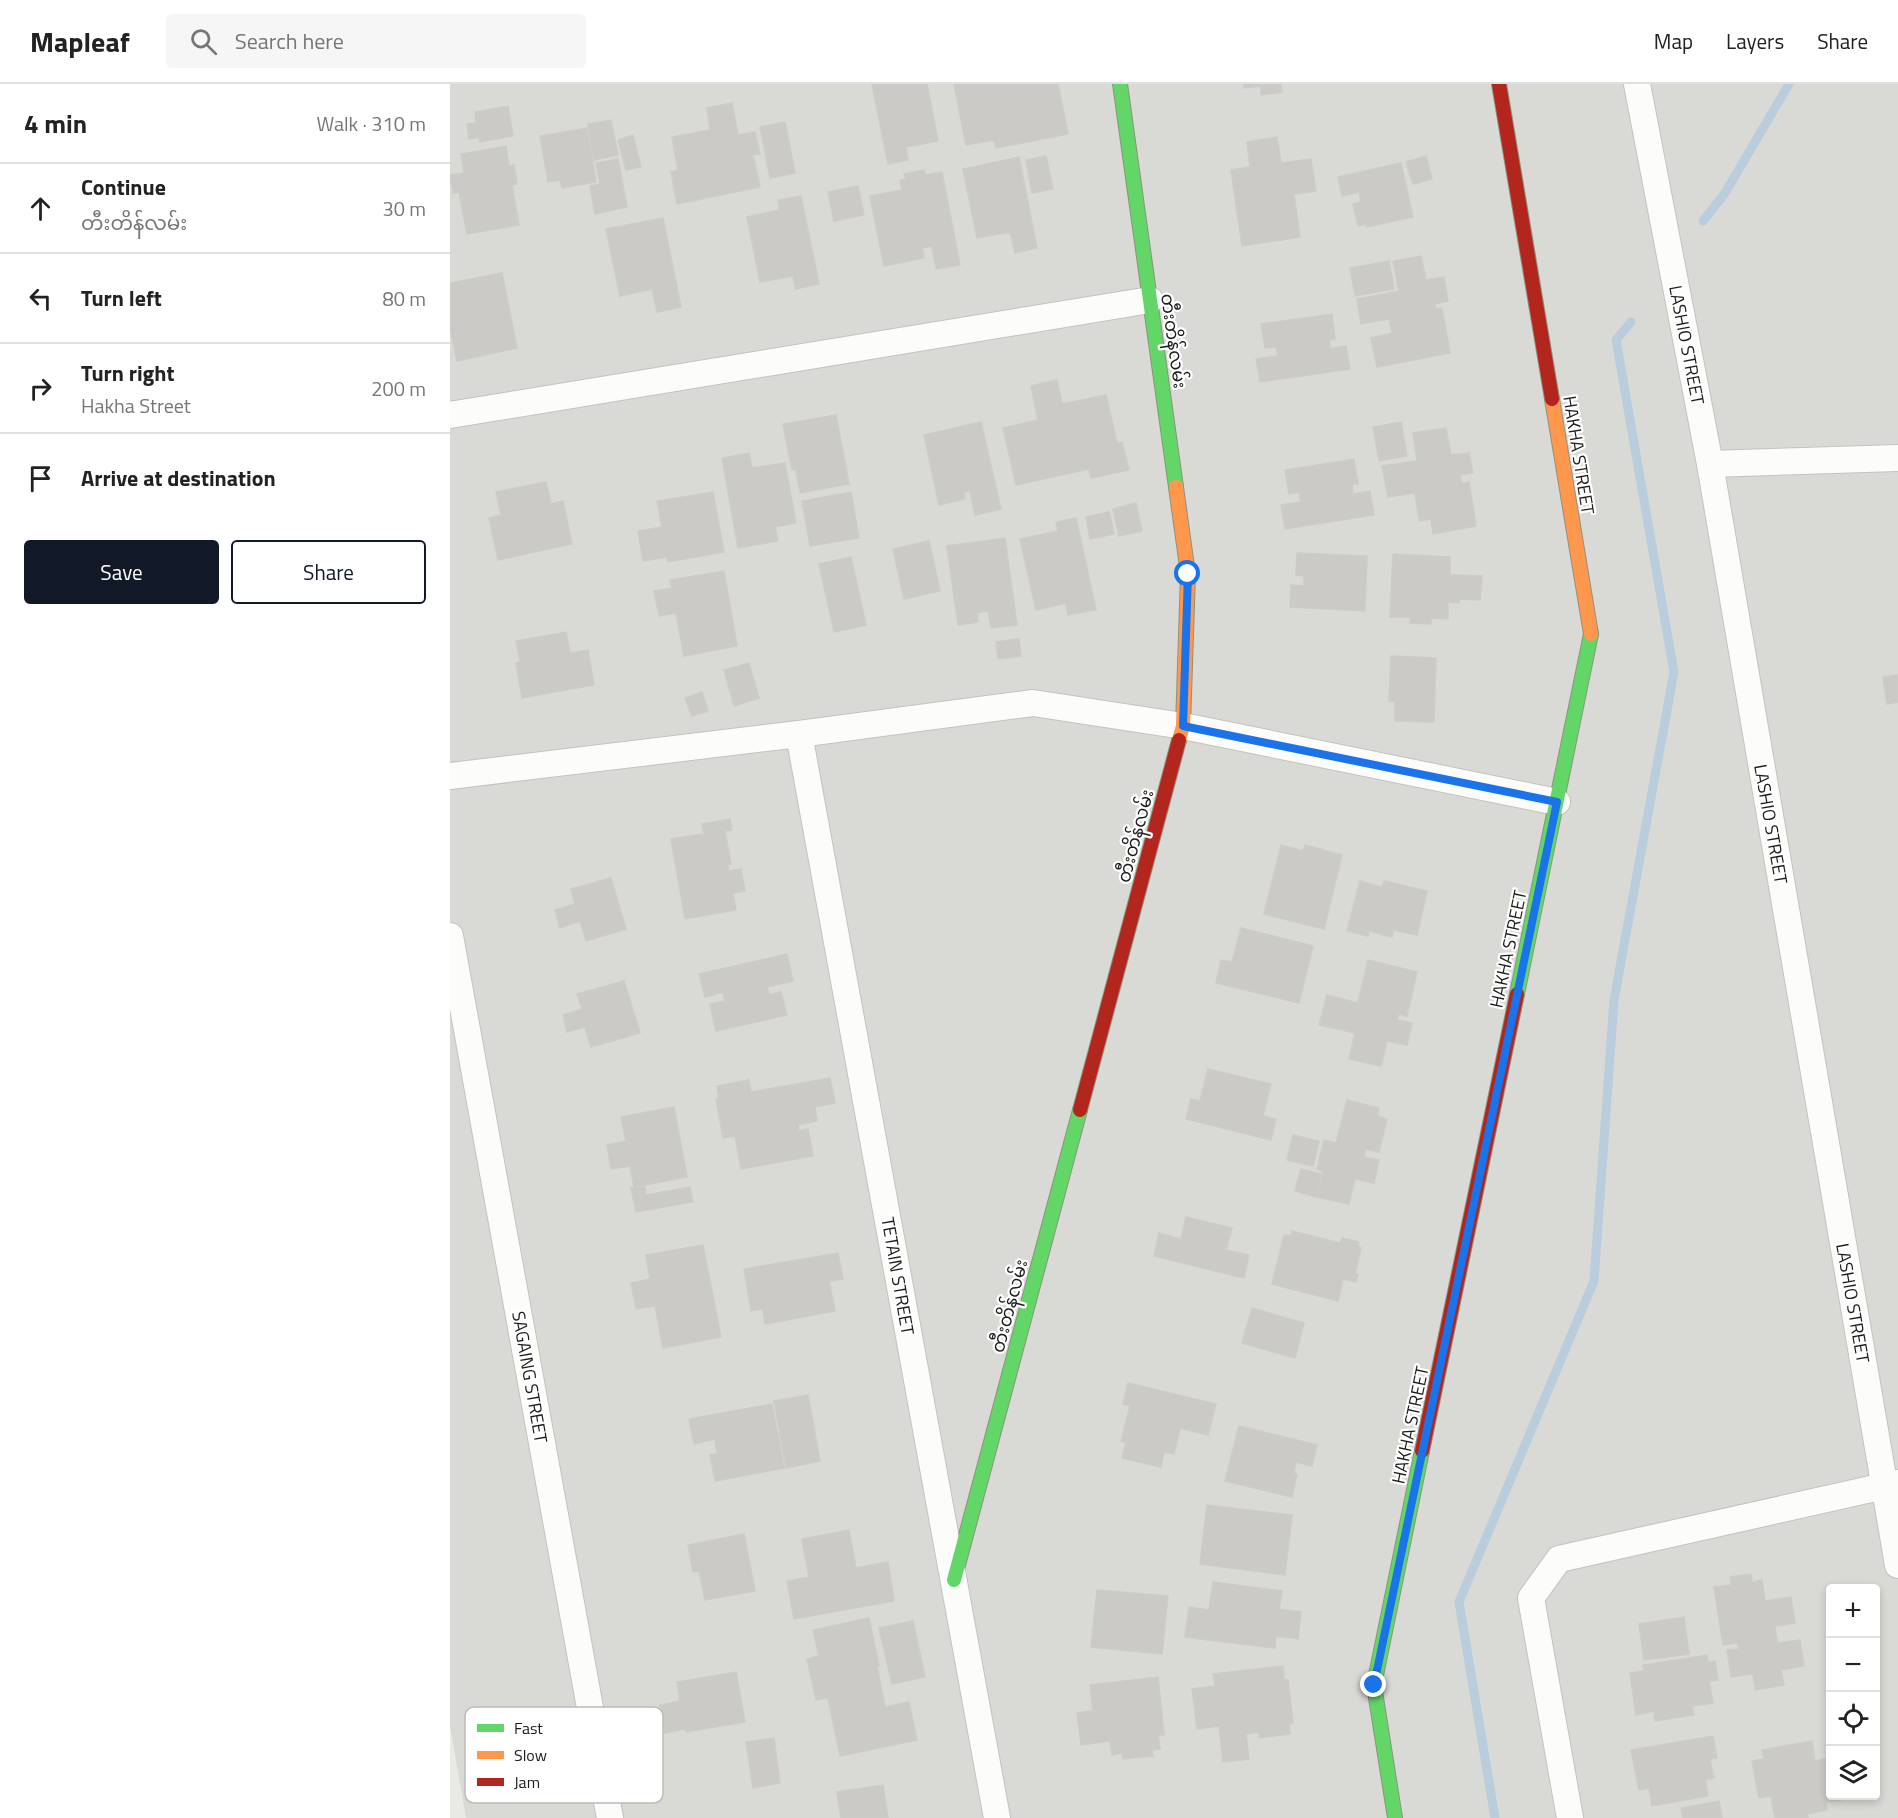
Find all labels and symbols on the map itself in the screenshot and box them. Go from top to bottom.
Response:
street label: LASHIO STREET [1662,283,1712,408]
street label: တီးတိန်လမ်း [1152,292,1194,391]
street label: HAKHA STREET [1556,394,1602,517]
route start [1174,560,1200,586]
street label: LASHIO STREET [1747,762,1795,886]
street label: တီးတိန်လမ်း [1110,786,1162,886]
street label: HAKHA STREET [1482,887,1534,1010]
street label: TETAIN STREET [874,1215,922,1337]
street label: LASHIO STREET [1829,1241,1877,1365]
street label: တီးတိန်လမ်း [984,1256,1036,1356]
street label: SAGAING STREET [505,1309,555,1445]
street label: HAKHA STREET [1384,1363,1436,1486]
route end [1360,1671,1386,1697]
legend [465,1707,663,1803]
text: Fast [514,1716,543,1740]
text: Slow [514,1743,547,1767]
text: Jam [514,1770,540,1794]

